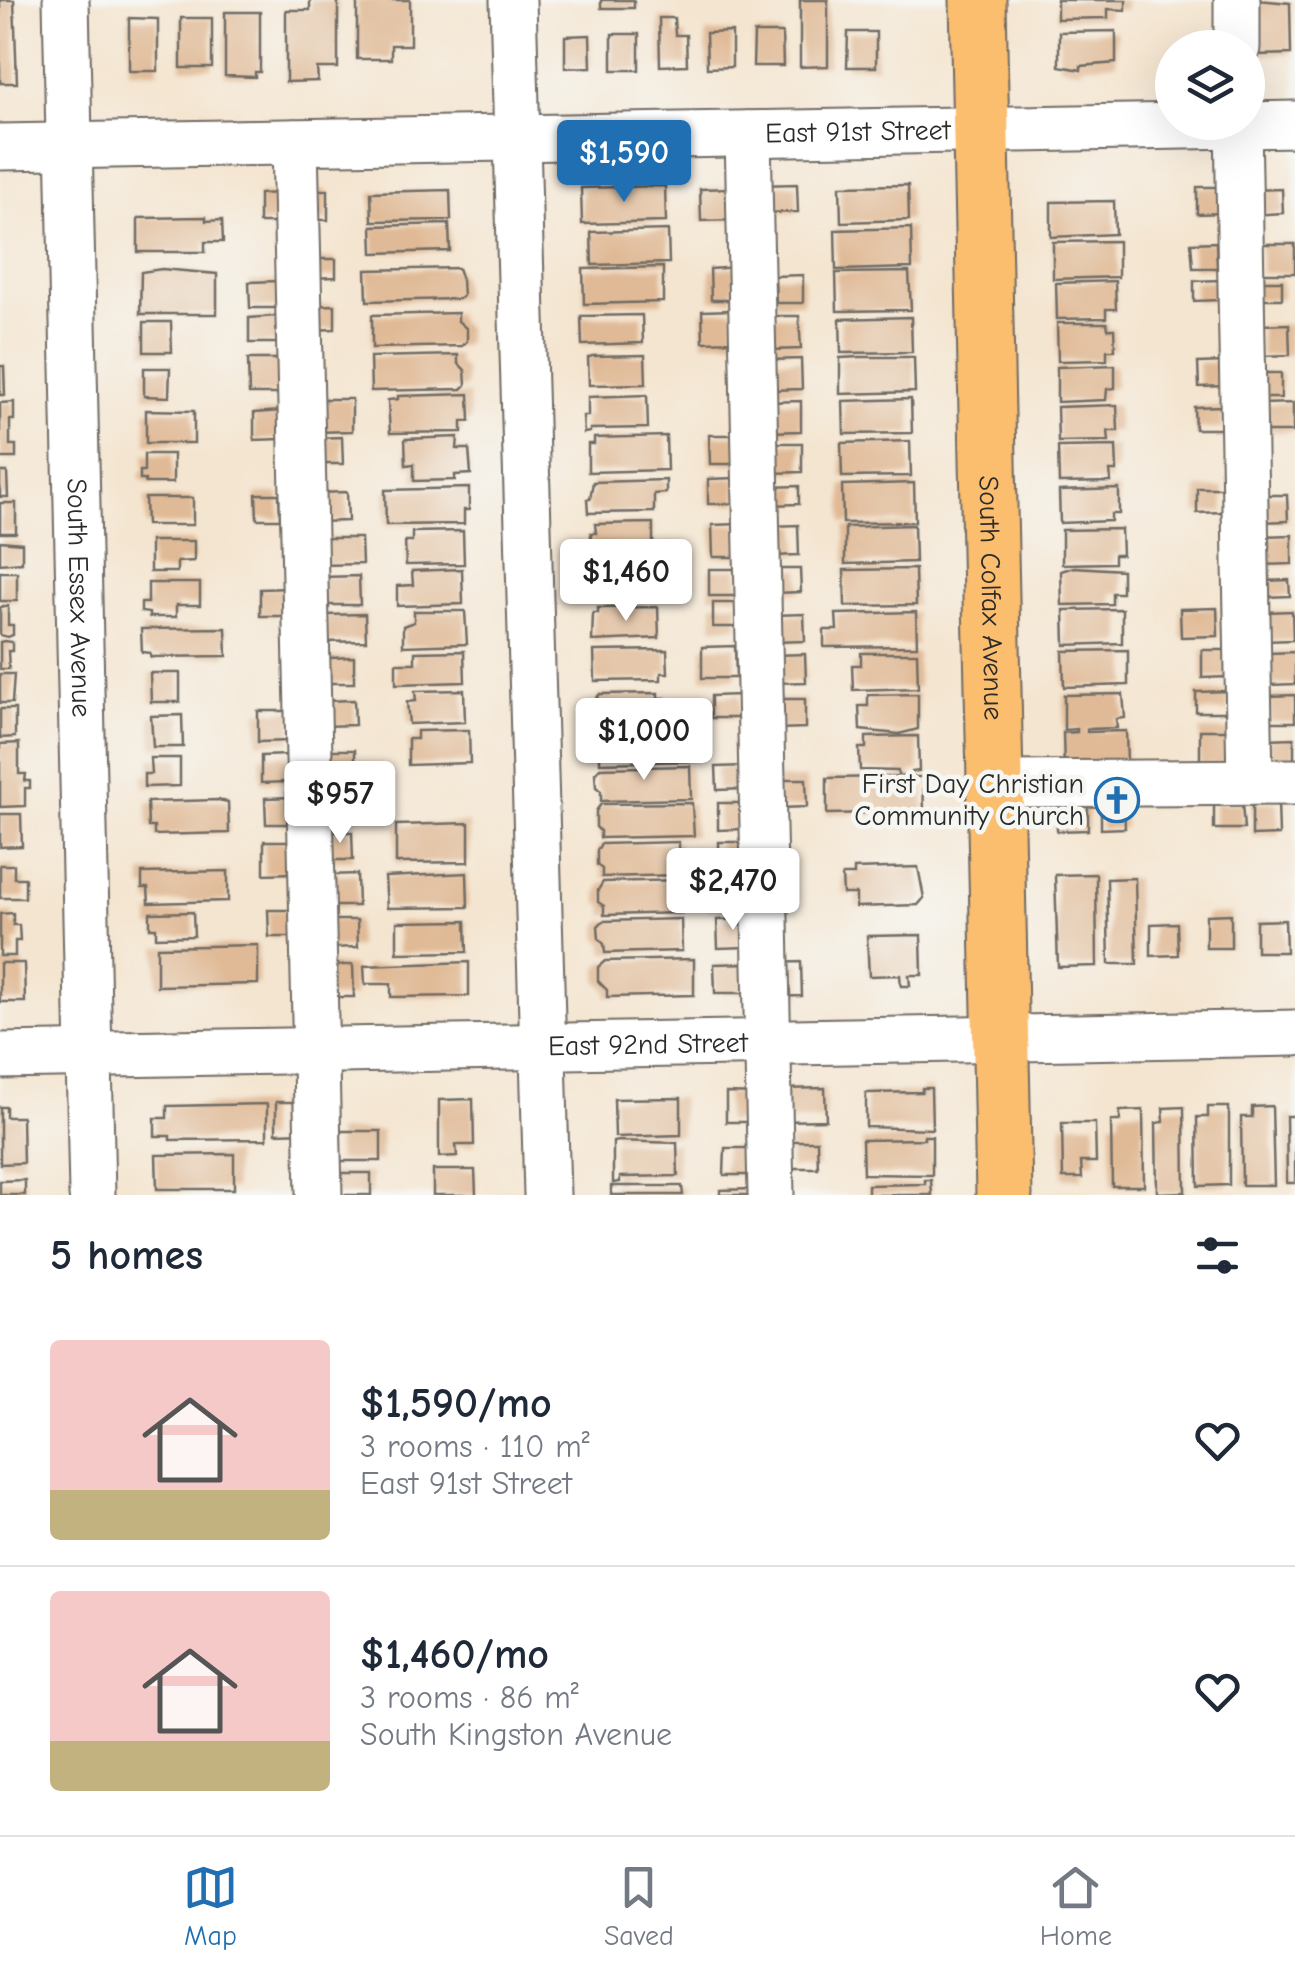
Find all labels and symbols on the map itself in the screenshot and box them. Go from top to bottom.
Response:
street label: East 91st Street [765,114,952,149]
pin: $1,590 [543,120,705,205]
street label: South Colfax Avenue [972,475,1010,721]
street label: South Essex Avenue [60,478,98,718]
pin: $1,460 [545,539,707,624]
pin: $1,000 [563,698,725,783]
pin: $957 [281,761,399,846]
place label: First Day Christian Community Church [854,768,1084,832]
church icon: First Day Christian Community Church [1094,777,1140,823]
pin: $2,470 [652,848,814,933]
street label: East 92nd Street [548,1027,749,1062]

